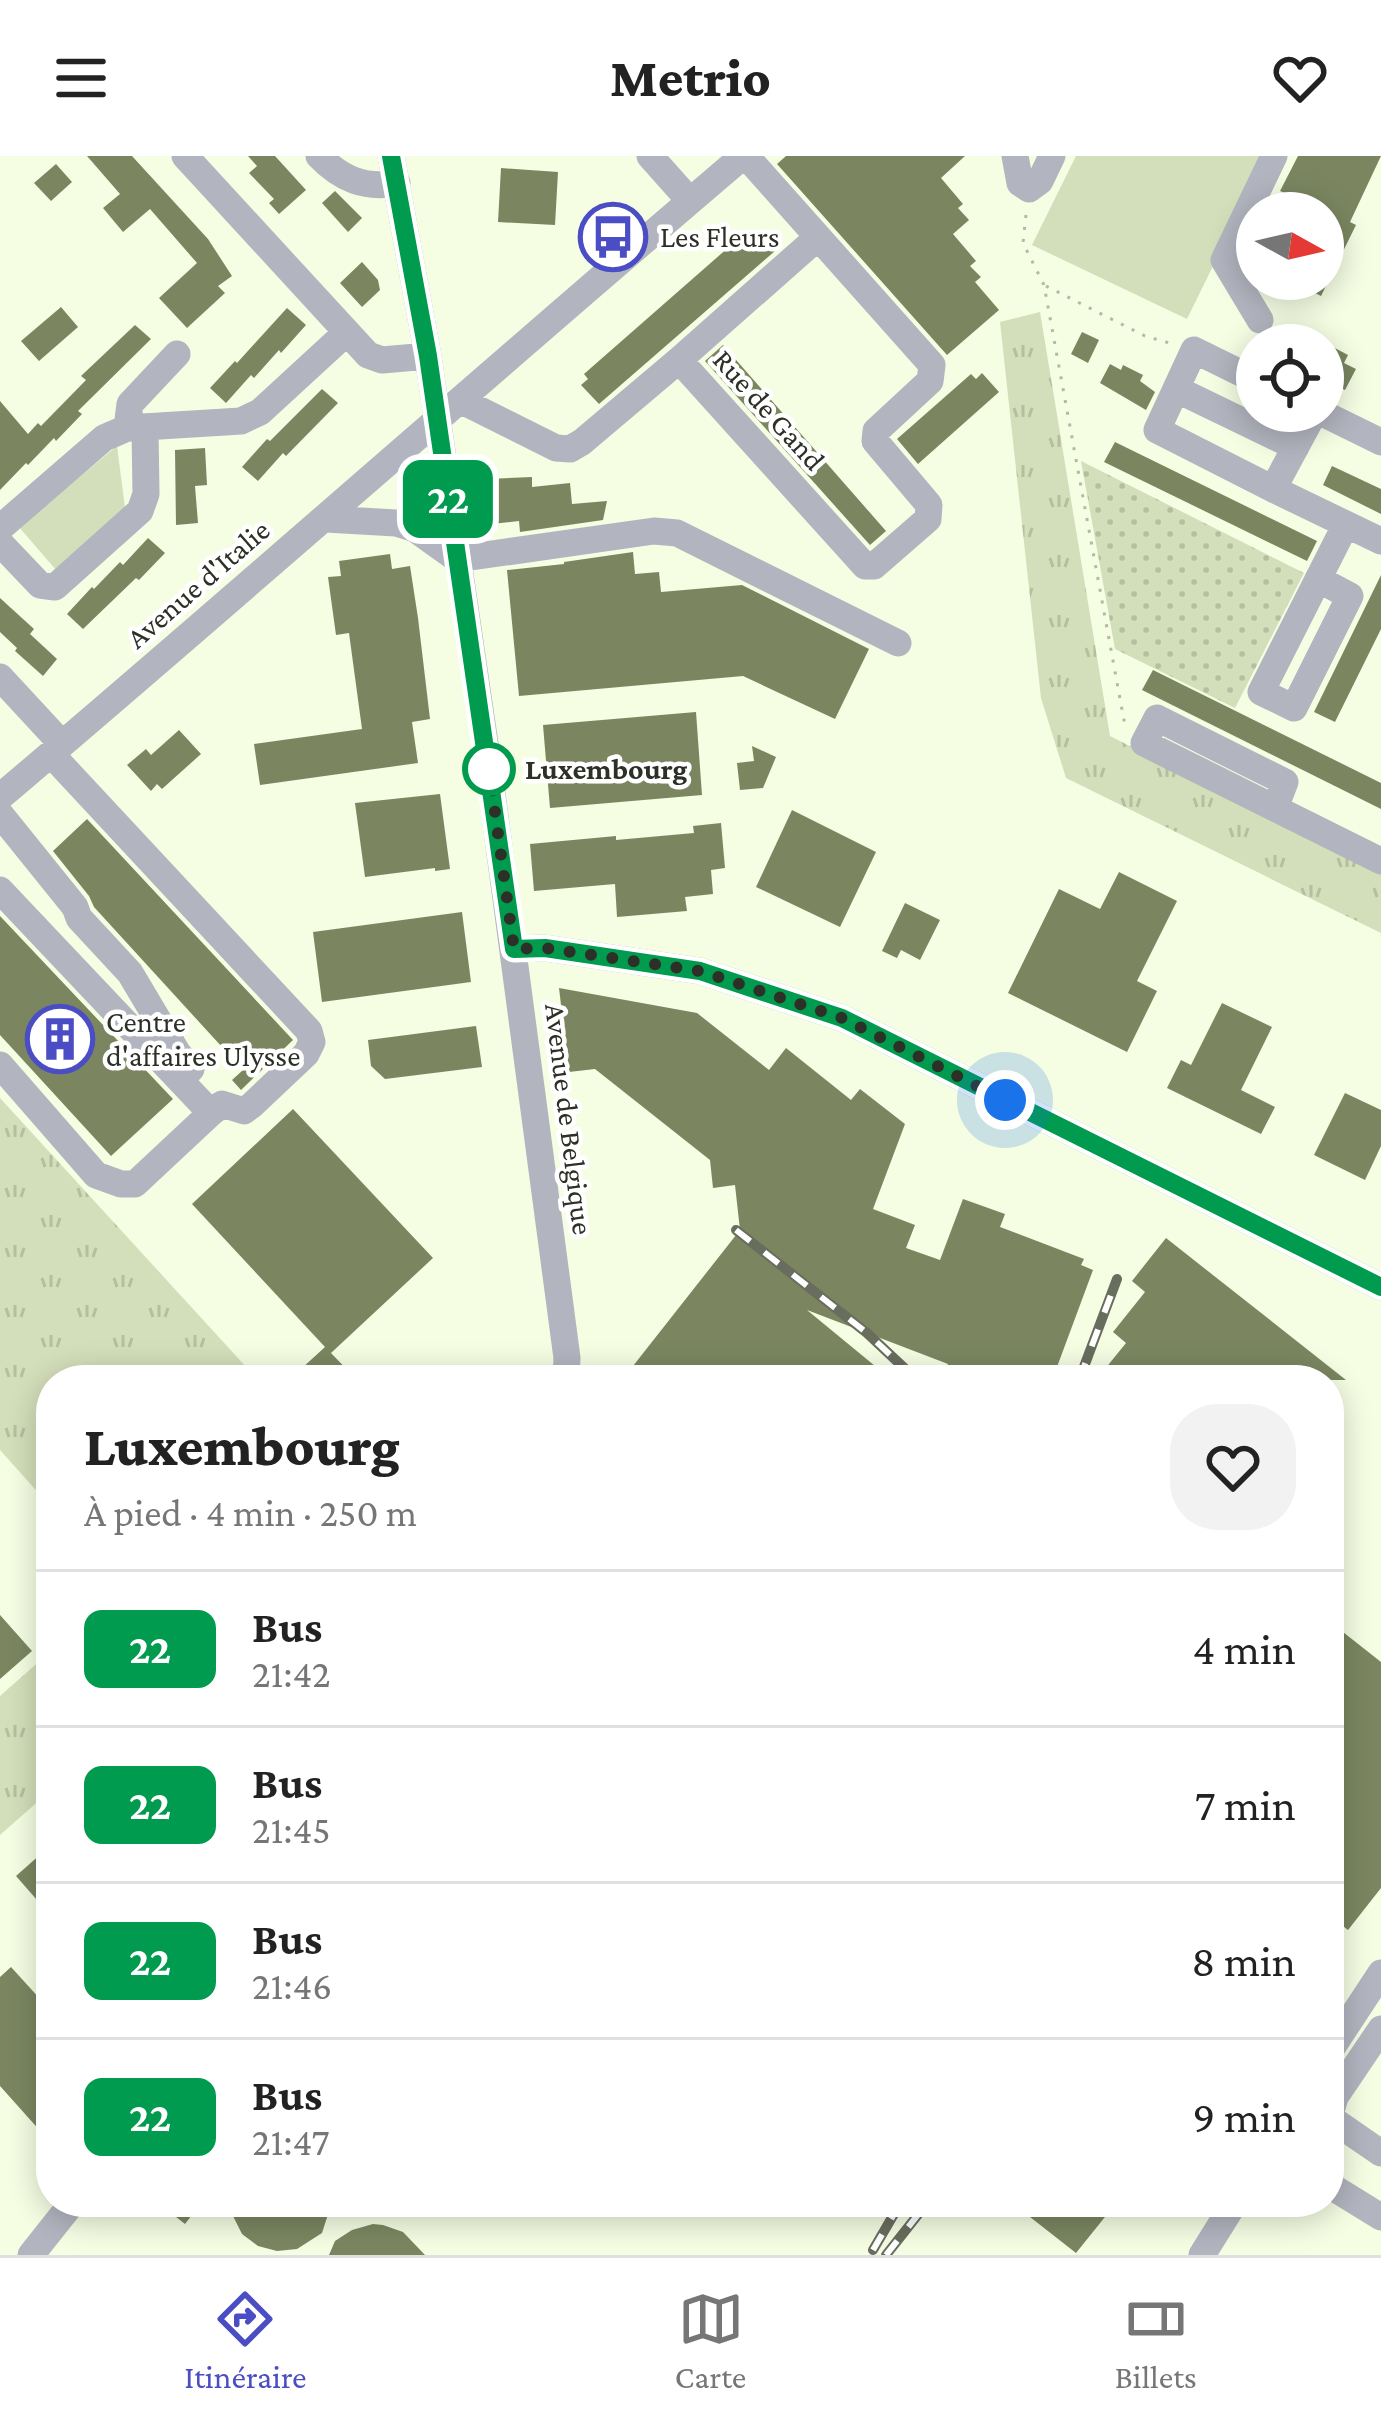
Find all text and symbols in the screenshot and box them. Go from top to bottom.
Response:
icon: menu [48,45,114,111]
icon: heart [1267,45,1333,111]
text: Metrio [610,48,771,108]
north arrow [1236,192,1344,300]
map controls [1236,192,1344,432]
bus stop icon: Les Fleurs [578,202,648,272]
place label: Les Fleurs [660,220,780,253]
button: locate [1236,324,1344,432]
street label: Rue de Gand [707,343,832,477]
line badge: 22 [394,460,502,538]
text: 22 [427,475,469,522]
street label: Avenue d'Italie [120,513,276,655]
marker: Luxembourg [464,744,514,794]
place label: Luxembourg [525,752,687,785]
street label: Avenue de Belgique [538,1001,600,1237]
building icon: Centre d'affaires Ulysse [25,1004,95,1074]
place label: Centre d'affaires Ulysse [106,1005,300,1073]
your location [975,1070,1035,1130]
button: heart [1170,1404,1296,1530]
text: Luxembourg [84,1414,400,1477]
text: À pied · 4 min · 250 m [84,1491,417,1534]
text: Bus [252,1602,322,1652]
text: 4 min [1192,1624,1296,1674]
text: 22 [129,1625,171,1672]
text: 21:42 [252,1652,331,1695]
text: Bus [252,1758,322,1808]
text: 7 min [1195,1780,1296,1830]
text: 22 [129,1781,171,1828]
text: 21:45 [252,1808,331,1851]
text: Bus [252,1914,322,1964]
text: 8 min [1191,1936,1296,1986]
text: 22 [129,1937,171,1984]
text: 21:46 [252,1964,332,2007]
text: Bus [252,2070,322,2120]
text: 9 min [1193,2092,1296,2142]
text: 22 [129,2093,171,2140]
text: 21:47 [252,2120,329,2163]
tab: Itinéraire [184,2286,306,2395]
tab: Carte [675,2286,746,2395]
tab: Billets [1115,2286,1197,2395]

